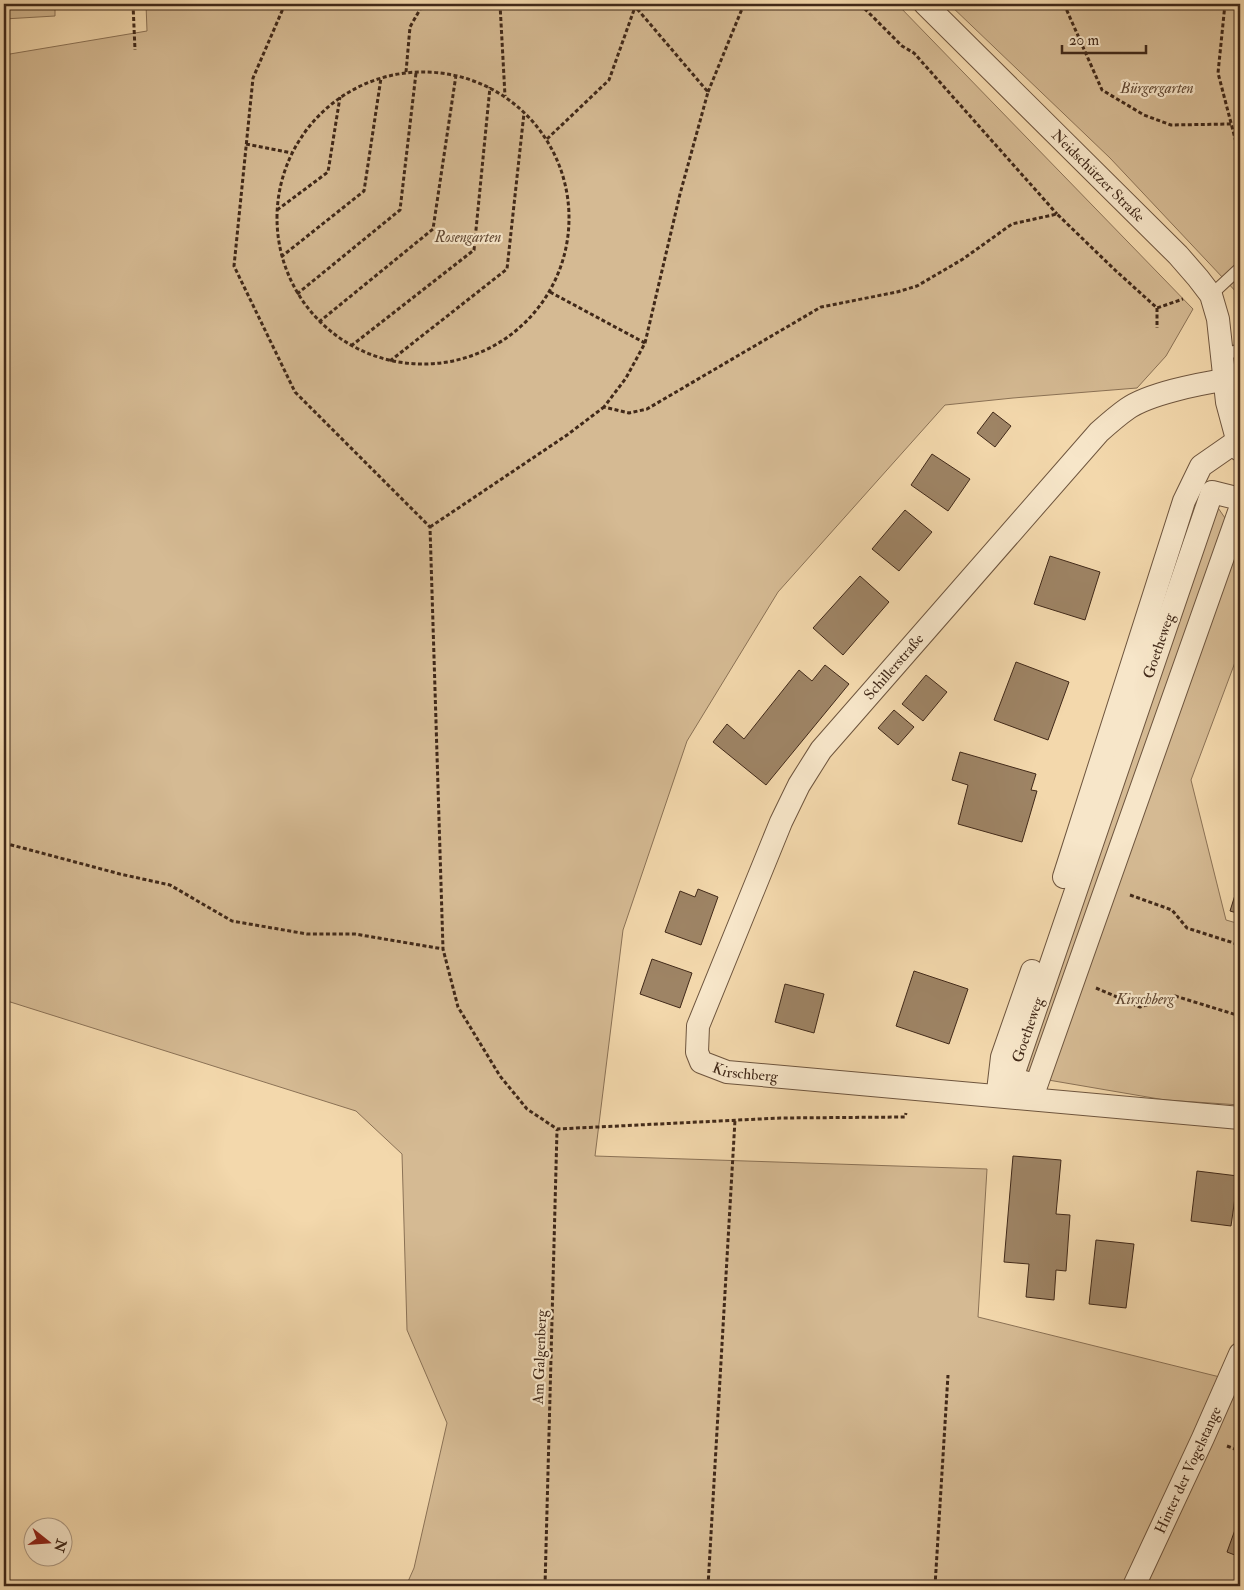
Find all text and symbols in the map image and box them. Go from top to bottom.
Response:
scale bar [1062,22,1145,54]
text: 20 m [1069,31,1099,50]
park label: Bürgergarten [1119,79,1194,98]
street label: Neidschützer Straße [1048,125,1149,226]
park label: Rosengarten [434,228,501,247]
street label: Goetheweg [1139,610,1179,681]
street label: Schillerstraße [860,630,928,704]
park label: Kirschberg [1115,990,1176,1009]
street label: Goetheweg [1008,994,1048,1065]
street label: Kirschberg [710,1058,779,1086]
street label: Am Galgenberg [529,1309,551,1406]
street label: Hinter der Vogelstange [1150,1403,1225,1537]
north arrow [22,1518,72,1568]
text: N [50,1536,70,1555]

